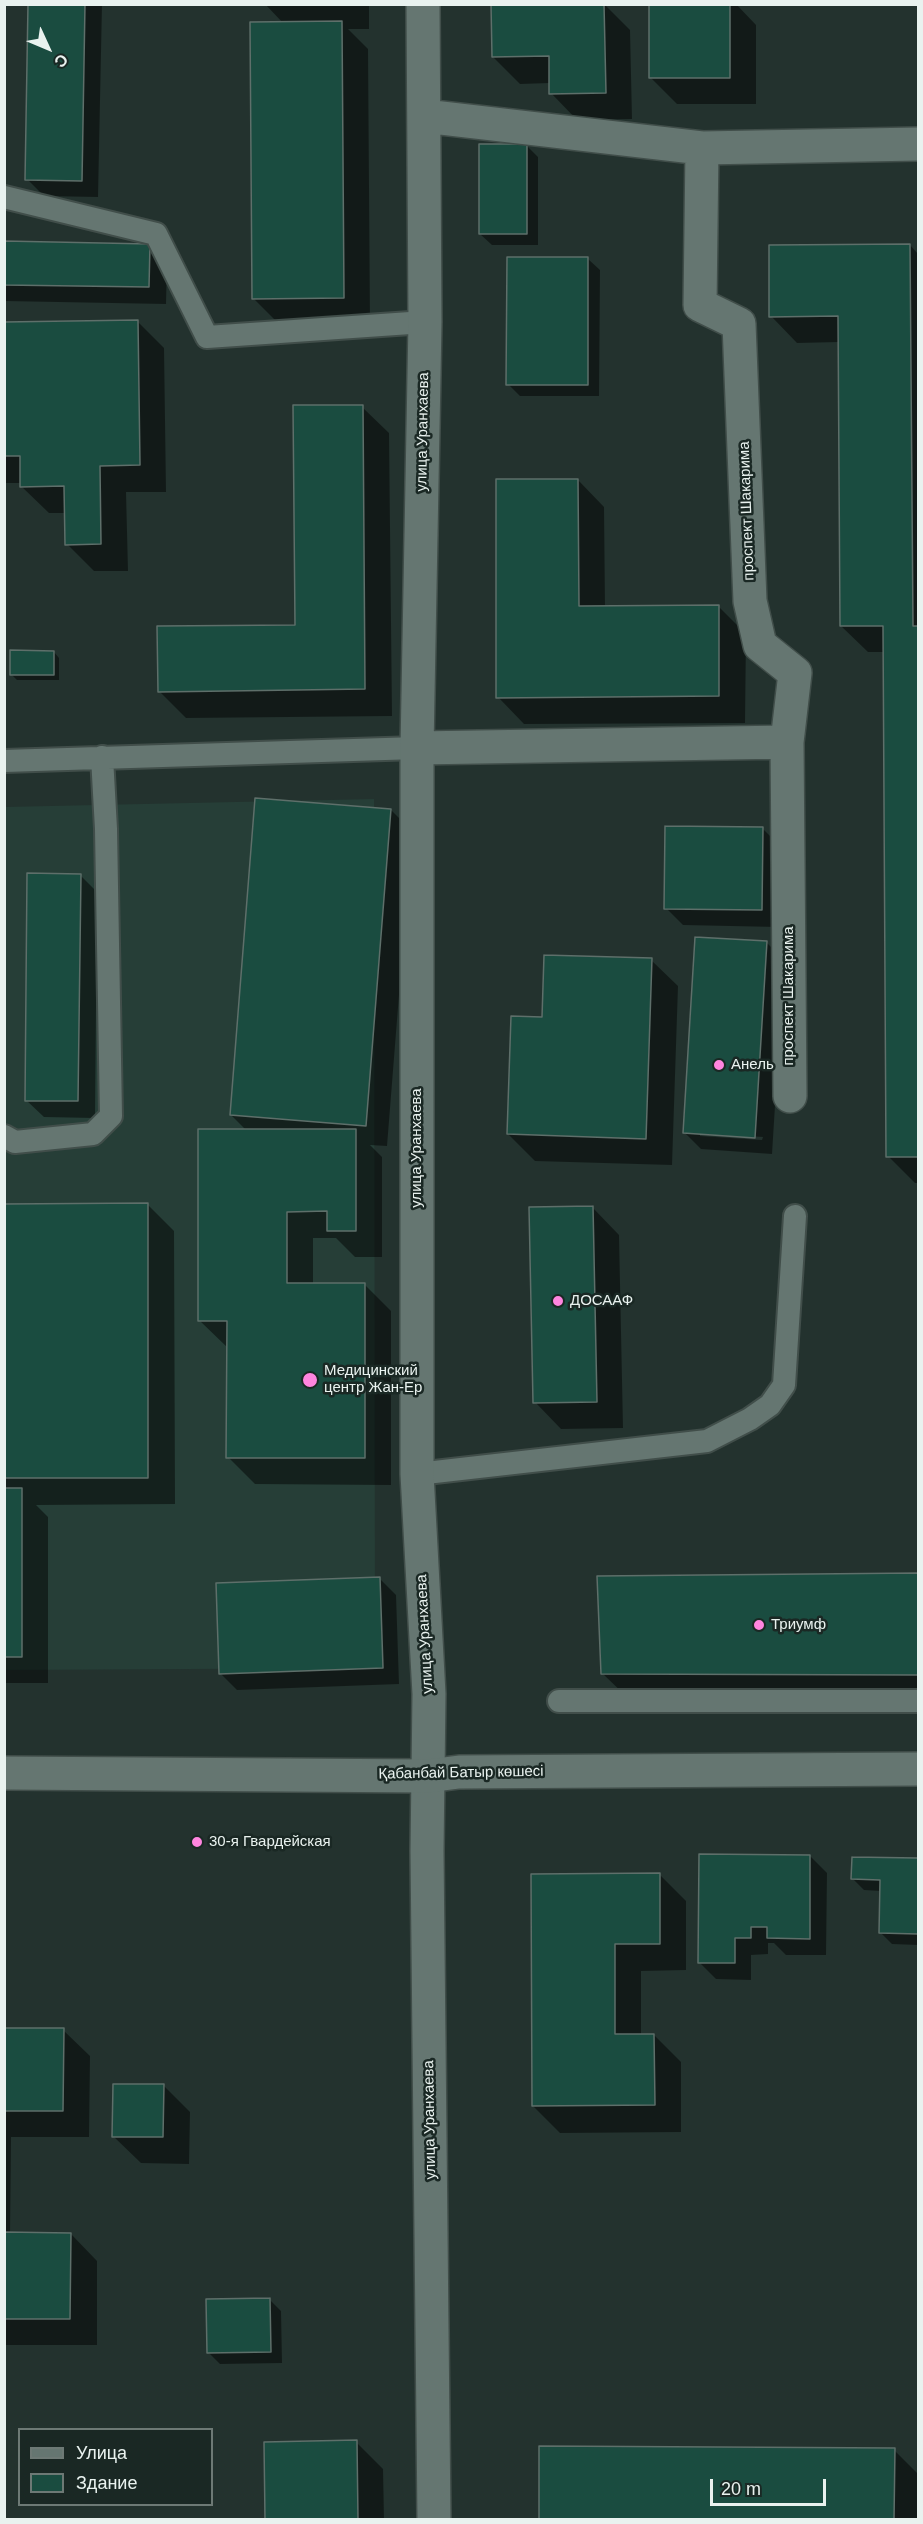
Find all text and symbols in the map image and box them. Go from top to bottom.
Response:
north arrow [18,18,78,78]
text: С [51,51,71,71]
street label: улица Уранхаева [413,372,433,492]
street label: проспект Шакарима [736,441,758,581]
street label: проспект Шакарима [780,926,798,1066]
place label: Анель [731,1056,774,1074]
marker: Анель [712,1058,726,1072]
street label: улица Уранхаева [408,1088,426,1208]
place label: ДОСААФ [570,1292,633,1310]
marker: ДОСААФ [551,1294,565,1308]
place label: Медицинский центр Жан-Ер [324,1362,422,1397]
marker: Медицинский центр Жан-Ер [301,1371,319,1389]
street label: улица Уранхаева [413,1574,437,1694]
place label: Триумф [771,1616,826,1634]
marker: Триумф [752,1618,766,1632]
street label: Қабанбай Батыр көшесі [378,1763,544,1783]
place label: 30-я Гвардейская [209,1833,331,1851]
marker: 30-я Гвардейская [190,1835,204,1849]
street label: улица Уранхаева [420,2060,440,2180]
legend [18,2428,213,2506]
text: Улица [76,2443,127,2463]
scale bar [713,2467,828,2505]
text: Здание [76,2473,137,2493]
text: 20 m [721,2479,761,2499]

